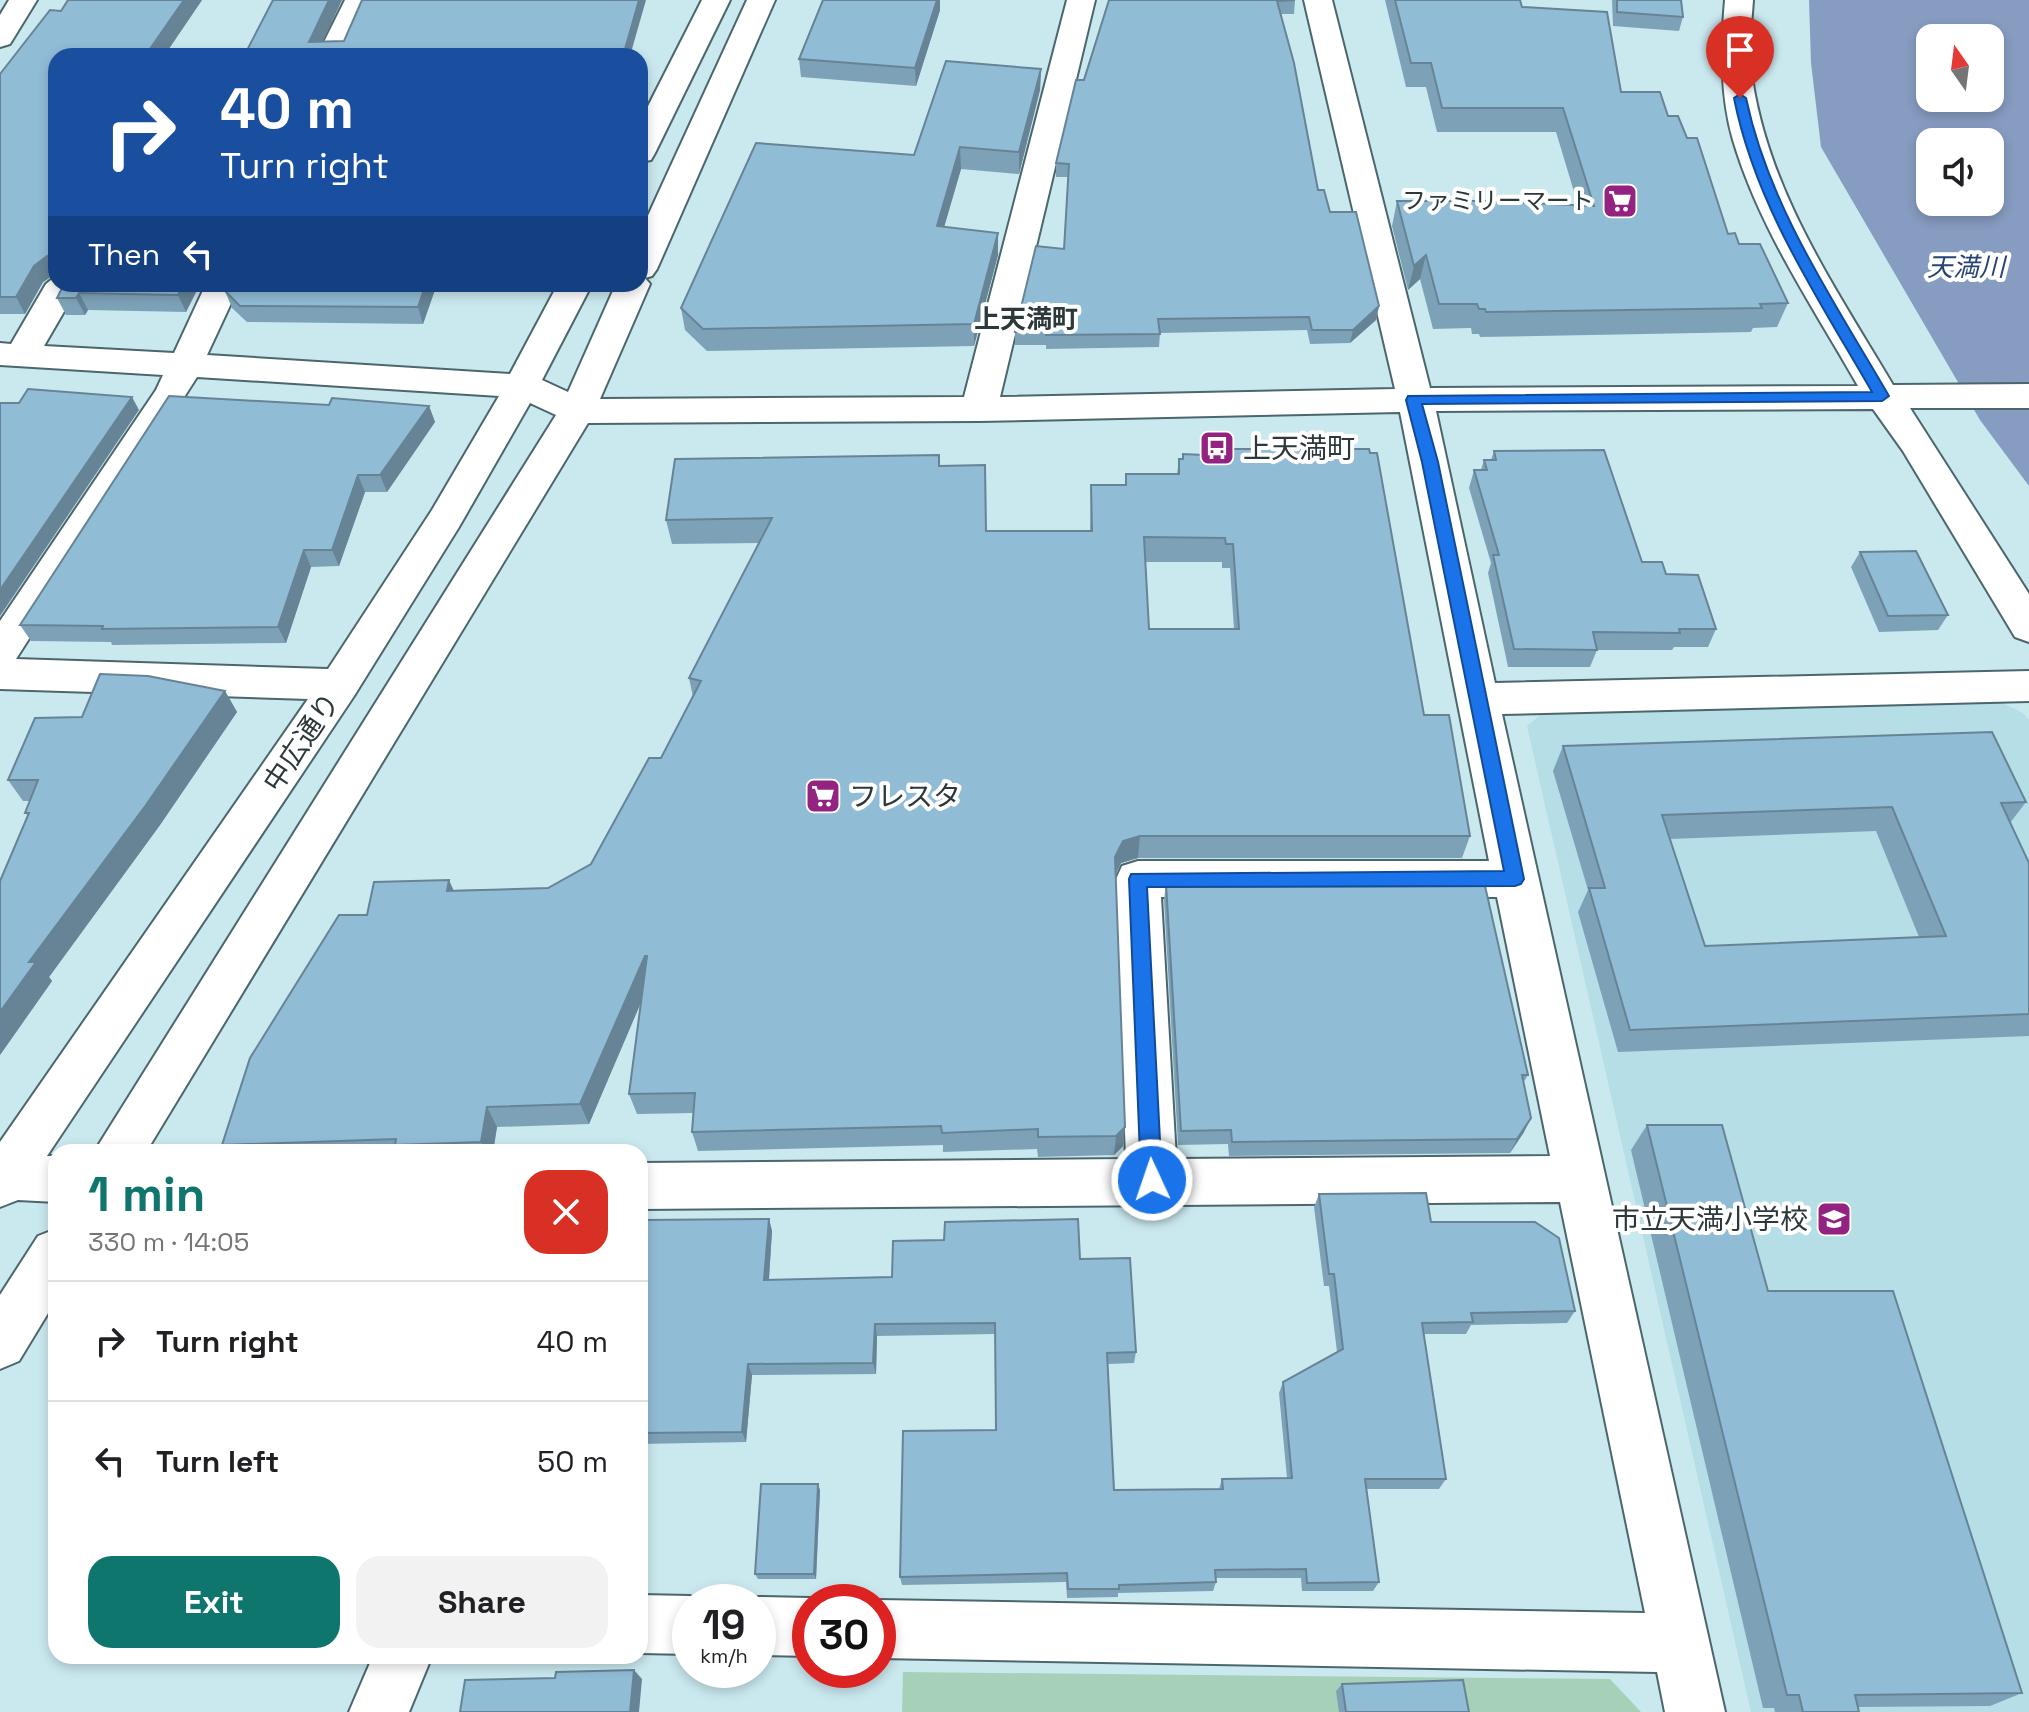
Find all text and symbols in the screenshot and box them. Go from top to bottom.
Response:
pin [1706,16,1774,98]
north arrow [1916,24,2004,112]
map controls [1916,24,2004,216]
icon: arrive [1718,28,1762,72]
text: 40 m [220,73,354,144]
icon: right [88,80,192,184]
button: sound [1916,128,2004,216]
text: Turn right [220,143,389,189]
supermarket icon: ファミリーマート [1601,182,1639,220]
place label: ファミリーマート [1402,185,1594,216]
icon: left [176,232,220,276]
text: Then [88,235,160,274]
water label: 天満川 [1927,250,2008,284]
district label: 上天満町 [974,302,1078,336]
bus stop icon: 上天満町 [1198,429,1236,467]
place label: 上天満町 [1243,430,1355,466]
street label: 中広通り [255,686,347,798]
supermarket icon: フレスタ [804,777,842,815]
place label: フレスタ [849,778,961,814]
position arrow [1110,1138,1194,1222]
text: 1 min [88,1164,205,1225]
button: close [524,1170,608,1254]
school or university icon: 市立天満小学校 [1815,1200,1853,1238]
place label: 市立天満小学校 [1612,1201,1808,1237]
text: 330 m · 14:05 [88,1225,249,1259]
icon: right [88,1319,132,1363]
text: Turn right [156,1322,299,1361]
text: 40 m [537,1322,608,1361]
icon: left [88,1439,132,1483]
text: Turn left [156,1442,279,1481]
text: 50 m [537,1442,608,1481]
button: Exit [88,1556,340,1648]
button: Share [356,1556,608,1648]
speed limit sign: 30 [792,1584,896,1688]
text: 19 [703,1600,745,1651]
text: km/h [700,1643,748,1669]

